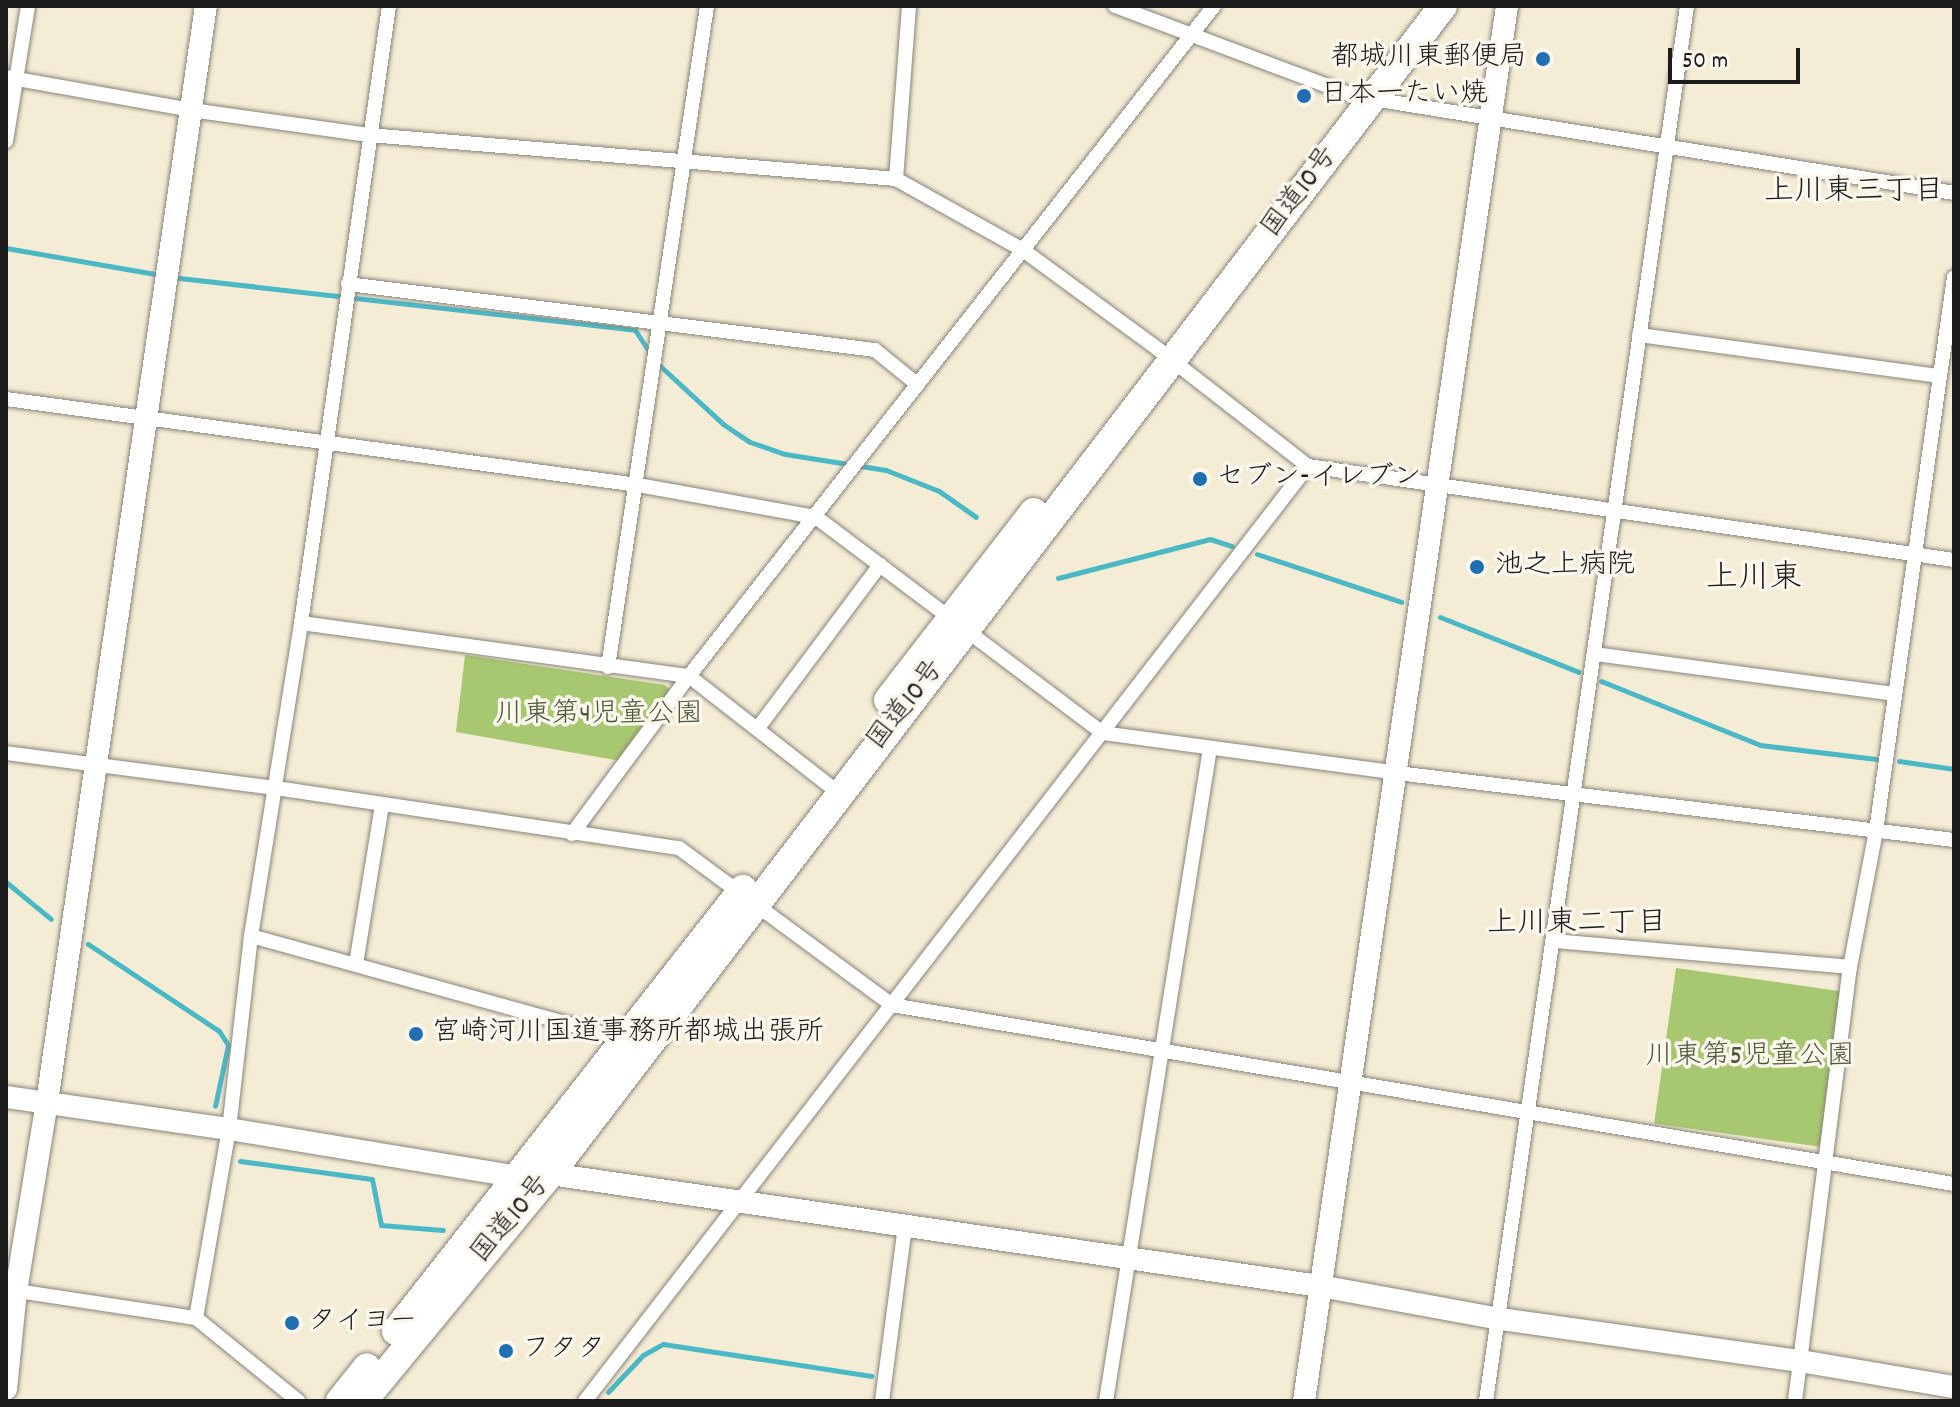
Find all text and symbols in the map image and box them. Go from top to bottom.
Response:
scale bar [1672,32,1804,82]
place label: 都城川東郵便局 [1331,42,1527,76]
text: 50 m [1682,45,1728,79]
marker: 都城川東郵便局 [1534,50,1552,68]
place label: 日本一たい焼 [1320,79,1488,113]
marker: 日本一たい焼 [1295,87,1313,105]
street label: 国道10号 [1256,141,1346,245]
district label: 上川東三丁目 [1764,176,1944,212]
place label: セブン-イレブン [1216,462,1422,496]
marker: セブン-イレブン [1191,470,1209,488]
place label: 池之上病院 [1495,550,1635,584]
marker: 池之上病院 [1466,556,1488,578]
district label: 上川東 [1706,561,1802,599]
street label: 国道10号 [861,654,953,758]
park label: 川東第4児童公園 [495,699,703,733]
district label: 上川東二丁目 [1487,908,1667,944]
place label: 宮崎河川国道事務所都城出張所 [432,1017,824,1051]
marker: 宮崎河川国道事務所都城出張所 [407,1025,425,1043]
park label: 川東第5児童公園 [1646,1041,1854,1075]
street label: 国道10号 [465,1169,559,1271]
place label: タイヨー [308,1306,418,1340]
marker: タイヨー [283,1314,301,1332]
place label: フタタ [522,1334,606,1368]
marker: フタタ [497,1342,515,1360]

